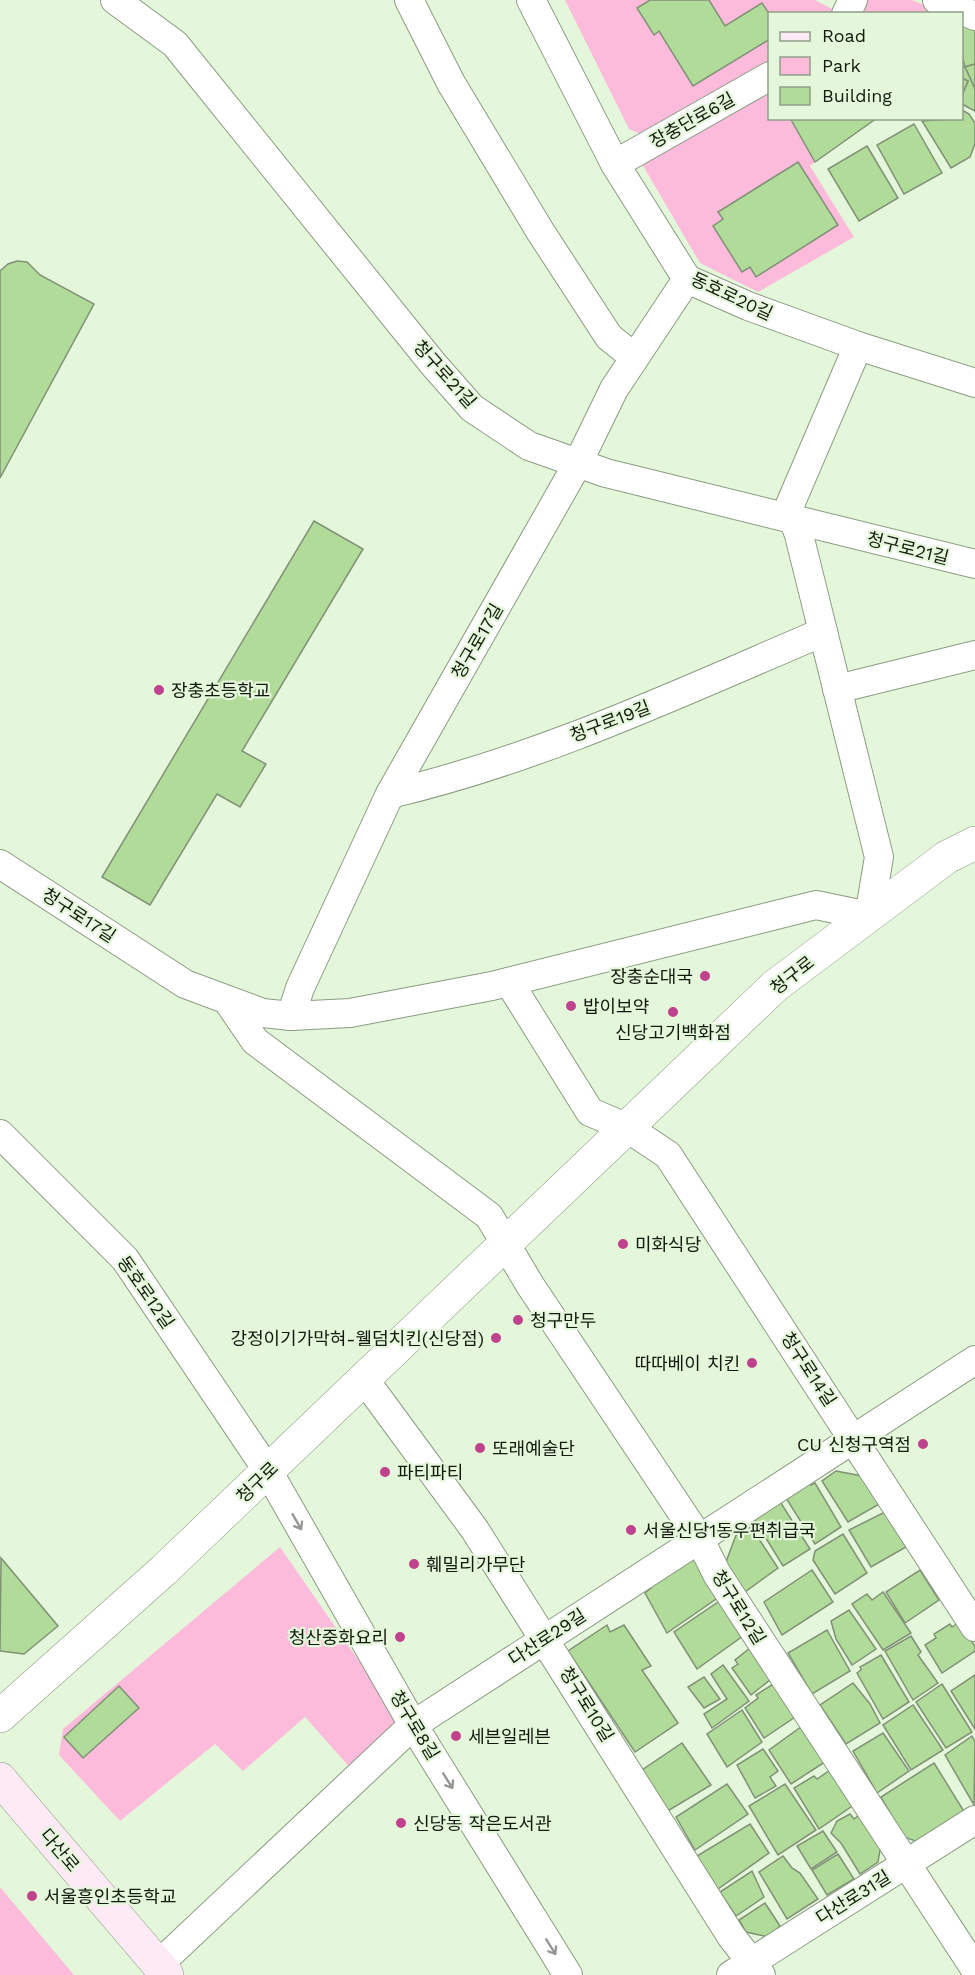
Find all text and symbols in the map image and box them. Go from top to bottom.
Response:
legend [768,12,963,120]
text: Road [822,25,866,46]
text: Park [822,55,861,76]
text: Building [822,85,892,106]
street label: 장충단로6길 [646,88,738,152]
street label: 동호로20길 [688,268,776,324]
street label: 청구로21길 [409,336,481,412]
street label: 청구로21길 [865,528,951,568]
street label: 청구로17길 [447,600,507,682]
place label: 장충초등학교 [171,680,270,701]
marker: 장충초등학교 [152,683,166,697]
street label: 청구로19길 [567,696,653,746]
street label: 청구로17길 [38,883,120,947]
street label: 청구로 [766,951,818,999]
place label: 장충순대국 [610,966,693,987]
marker: 장충순대국 [698,969,712,983]
place label: 밥이보약 [583,996,649,1017]
marker: 밥이보약 [564,999,578,1013]
marker: 신당고기백화점 [666,1005,680,1019]
place label: 신당고기백화점 [615,1022,731,1043]
place label: 미화식당 [635,1234,701,1255]
marker: 미화식당 [616,1237,630,1251]
street label: 동호로12길 [113,1252,179,1332]
place label: 청구만두 [530,1310,596,1331]
marker: 청구만두 [511,1313,525,1327]
place label: 강정이기가막혀-웰덤치킨(신당점) [230,1328,484,1349]
street label: 청구로14길 [777,1328,841,1410]
marker: 강정이기가막혀-웰덤치킨(신당점) [489,1331,503,1345]
place label: 따따베이 치킨 [635,1353,740,1374]
marker: 따따베이 치킨 [745,1356,759,1370]
place label: CU 신청구역점 [797,1434,911,1455]
marker: CU 신청구역점 [916,1437,930,1451]
place label: 또래예술단 [492,1438,575,1459]
marker: 또래예술단 [473,1441,487,1455]
street label: 청구로 [232,1457,282,1507]
place label: 파티파티 [397,1462,463,1483]
marker: 파티파티 [378,1465,392,1479]
one-way arrow [292,1513,304,1530]
place label: 서울신당1동우편취급국 [643,1520,816,1541]
marker: 서울신당1동우편취급국 [624,1523,638,1537]
place label: 훼밀리가무단 [426,1554,525,1575]
marker: 훼밀리가무단 [407,1557,421,1571]
street label: 청구로12길 [708,1566,770,1648]
street label: 다산로29길 [504,1604,590,1670]
place label: 청산중화요리 [289,1627,388,1648]
marker: 청산중화요리 [393,1630,407,1644]
street label: 청구로10길 [556,1663,618,1745]
street label: 청구로8길 [386,1686,444,1764]
place label: 세븐일레븐 [468,1726,551,1747]
marker: 세븐일레븐 [449,1729,463,1743]
one-way arrow [443,1772,455,1789]
place label: 신당동 작은도서관 [413,1813,552,1834]
marker: 신당동 작은도서관 [394,1816,408,1830]
street label: 다산로 [36,1824,84,1876]
street label: 다산로31길 [812,1866,894,1928]
place label: 서울흥인초등학교 [44,1886,176,1907]
marker: 서울흥인초등학교 [25,1889,39,1903]
one-way arrow [545,1938,557,1955]

